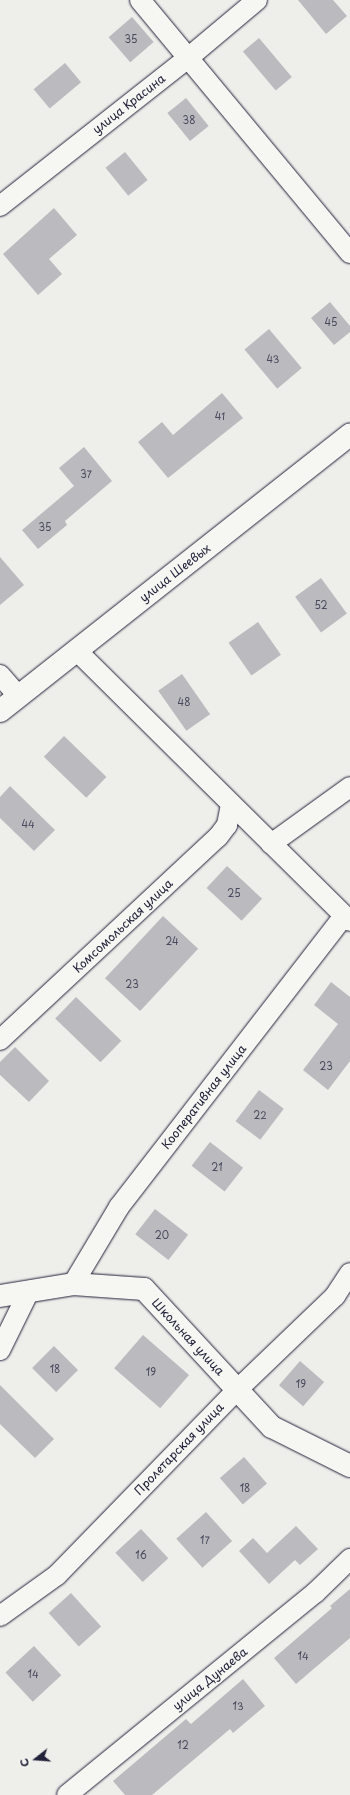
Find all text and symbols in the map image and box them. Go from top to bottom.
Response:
house number: 35 [125,33,137,45]
street label: улица Красина [89,71,169,137]
house number: 38 [183,114,195,126]
house number: 45 [325,316,337,328]
house number: 43 [267,353,279,365]
house number: 41 [215,410,225,422]
house number: 37 [80,468,92,480]
house number: 35 [39,521,51,533]
street label: улица Шеевых [136,541,214,605]
house number: 52 [314,599,328,611]
house number: 48 [178,696,190,708]
house number: 44 [21,818,35,830]
street label: Комсомольская улица [70,876,176,976]
house number: 25 [227,887,241,899]
house number: 24 [165,935,179,947]
house number: 23 [125,978,139,990]
street label: Кооперативная улица [158,1042,250,1152]
house number: 23 [319,1060,333,1072]
house number: 22 [253,1109,267,1121]
house number: 21 [211,1161,223,1173]
house number: 20 [155,1229,169,1241]
street label: Школьная улица [149,1295,227,1379]
house number: 18 [50,1363,60,1375]
house number: 19 [146,1366,156,1378]
house number: 19 [296,1378,306,1390]
street label: Пролетарская улица [131,1400,227,1498]
house number: 18 [240,1482,250,1494]
house number: 17 [200,1534,210,1546]
house number: 16 [135,1549,147,1561]
street label: улица Дунаева [170,1644,250,1714]
house number: 14 [297,1650,309,1662]
house number: 14 [27,1668,39,1680]
house number: 13 [232,1700,244,1712]
north arrow [16,1739,56,1779]
house number: 12 [177,1739,189,1751]
text: С [15,1756,33,1769]

